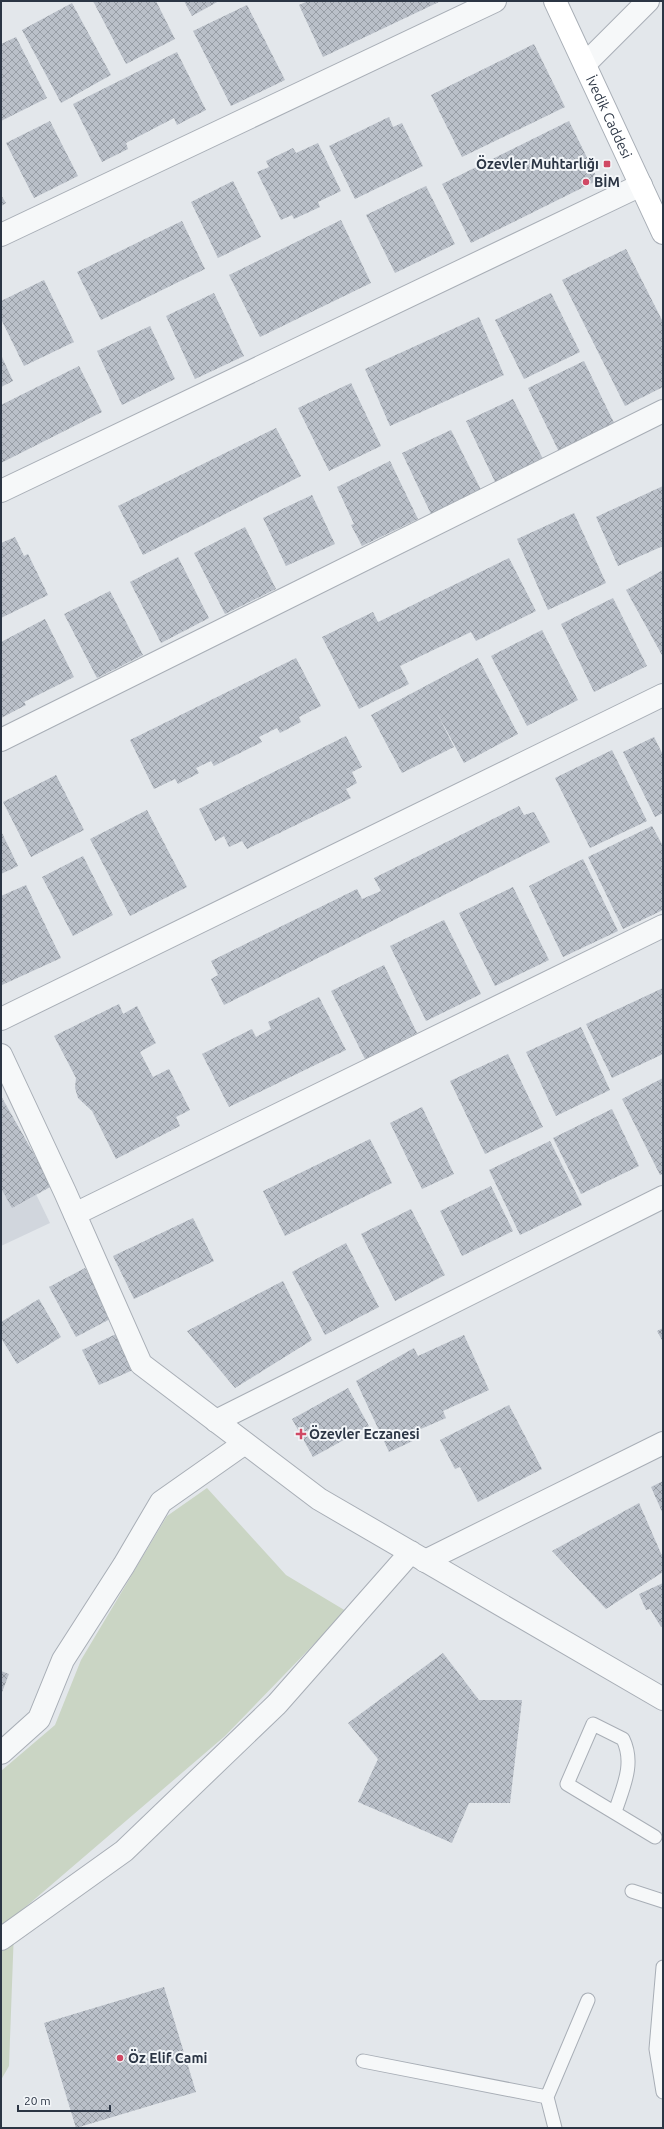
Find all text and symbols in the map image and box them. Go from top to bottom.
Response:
street label: İvedik Caddesi [583,73,635,161]
place label: Özevler Muhtarlığı [476,155,599,172]
marker: Özevler Muhtarlığı [602,159,612,169]
place label: BİM [594,173,620,190]
marker: BİM [581,177,591,187]
place label: Özevler Eczanesi [309,1425,420,1442]
marker: Özevler Eczanesi [296,1429,306,1439]
place label: Öz Elif Cami [128,2049,207,2066]
marker: Öz Elif Cami [115,2053,125,2063]
scale bar [18,2087,110,2113]
text: 20 m [24,2094,51,2107]

